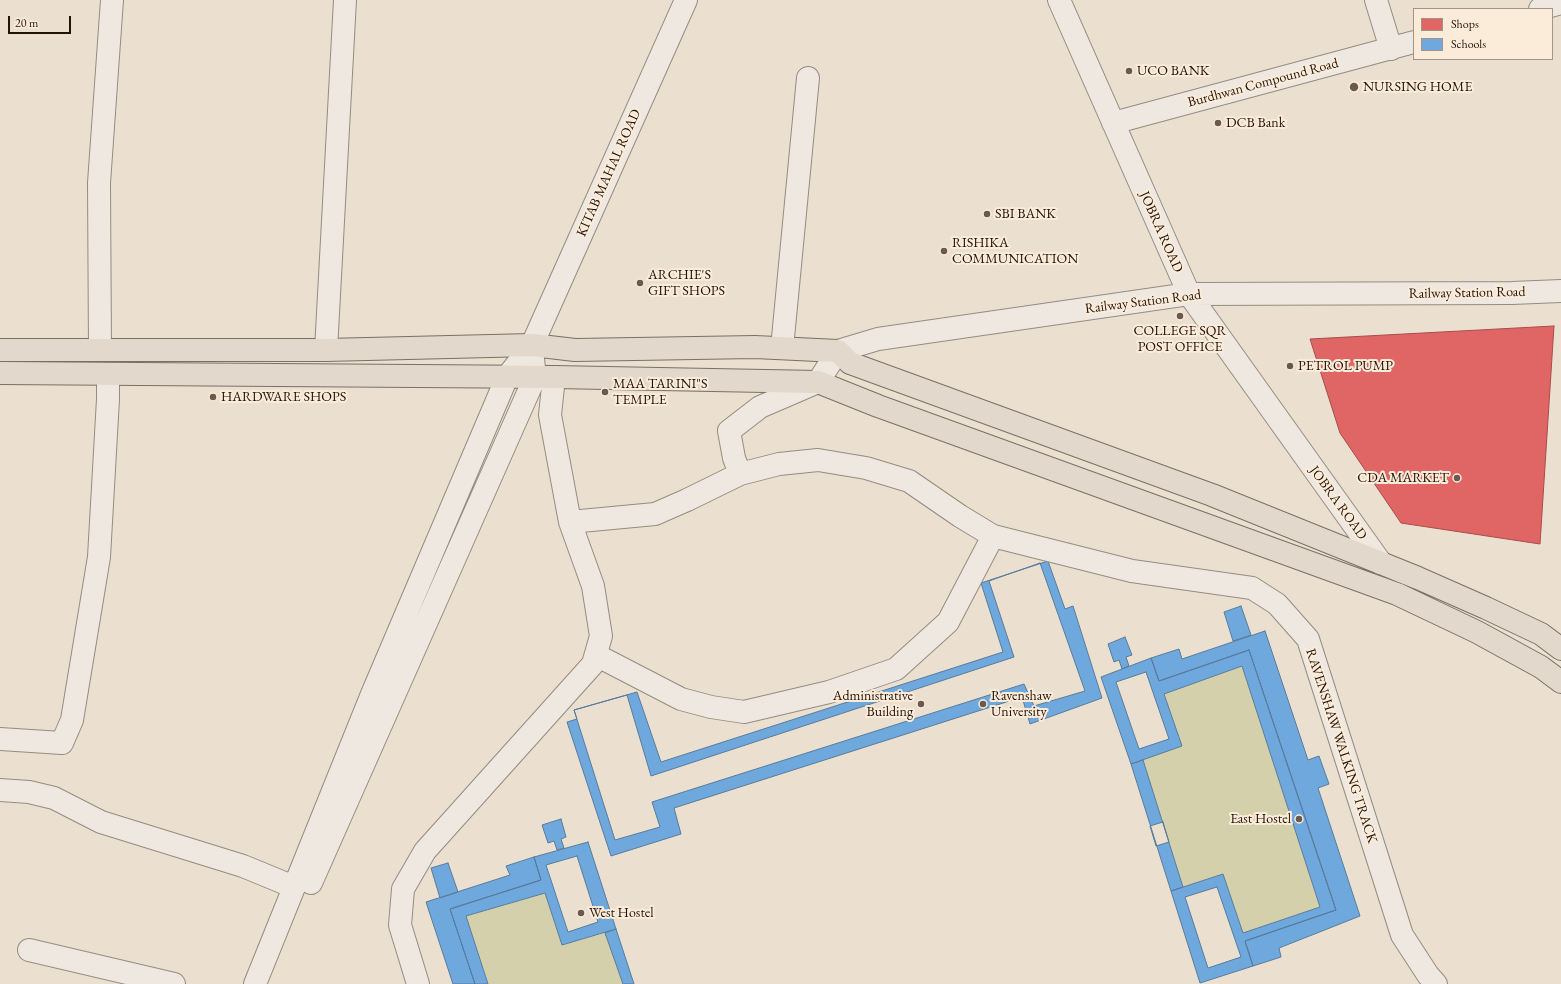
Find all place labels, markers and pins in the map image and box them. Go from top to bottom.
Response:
place label: UCO BANK [1137,63,1209,79]
marker: UCO BANK [1124,66,1134,76]
place label: NURSING HOME [1363,79,1472,95]
marker: NURSING HOME [1348,81,1360,93]
place label: DCB Bank [1226,115,1285,131]
marker: DCB Bank [1213,118,1223,128]
place label: SBI BANK [995,206,1056,222]
marker: SBI BANK [982,209,992,219]
place label: RISHIKA COMMUNICATION [952,235,1078,268]
marker: RISHIKA COMMUNICATION [939,246,949,256]
place label: ARCHIE'S GIFT SHOPS [648,267,725,300]
marker: ARCHIE'S GIFT SHOPS [635,278,645,288]
marker: COLLEGE SQR POST OFFICE [1175,311,1185,321]
place label: COLLEGE SQR POST OFFICE [1134,323,1226,356]
place label: PETROL PUMP [1298,358,1393,374]
marker: PETROL PUMP [1285,361,1295,371]
place label: MAA TARINI"S TEMPLE [613,376,707,408]
marker: MAA TARINI"S TEMPLE [600,387,610,397]
place label: HARDWARE SHOPS [221,389,346,405]
marker: HARDWARE SHOPS [208,392,218,402]
place label: CDA MARKET [1357,470,1449,486]
marker: CDA MARKET [1452,473,1462,483]
place label: Administrative Building [833,688,913,720]
place label: Ravenshaw University [991,688,1052,720]
marker: Administrative Building [916,699,926,709]
marker: Ravenshaw University [978,699,988,709]
place label: East Hostel [1230,811,1291,827]
marker: East Hostel [1294,814,1304,824]
place label: West Hostel [589,905,654,921]
marker: West Hostel [576,908,586,918]

